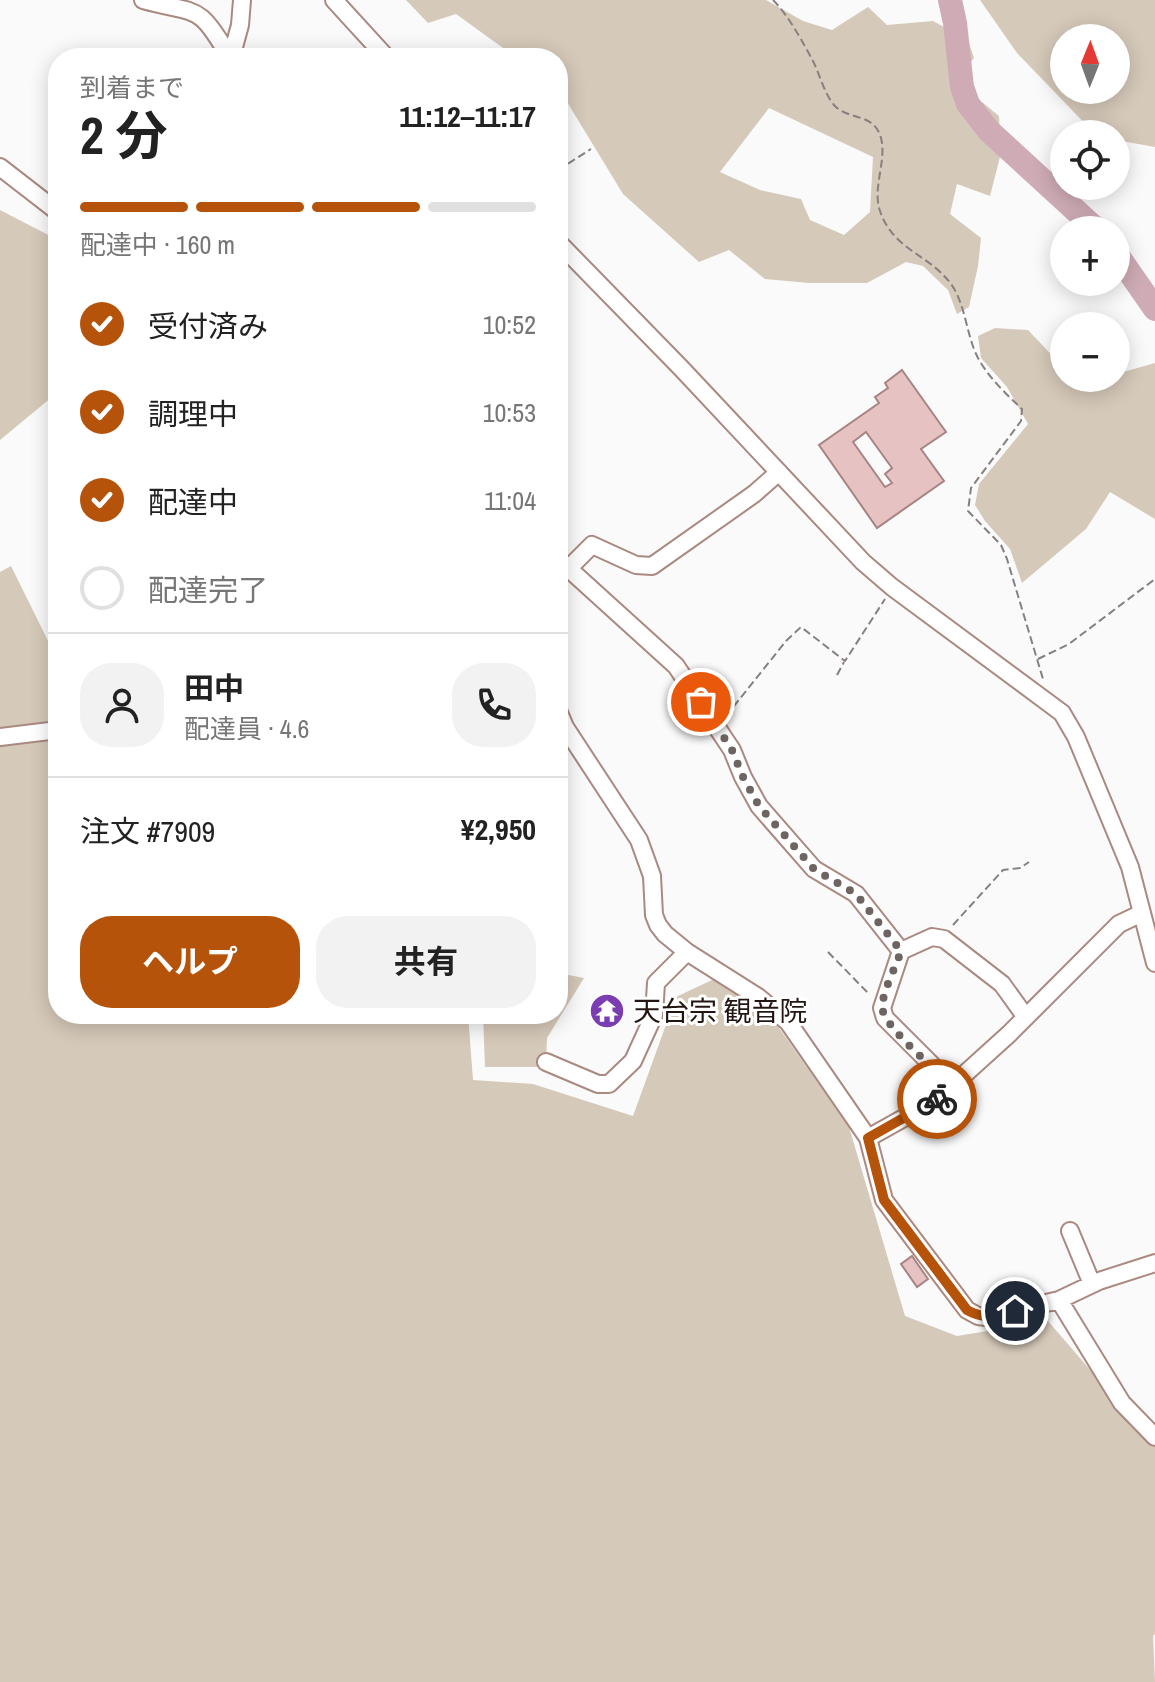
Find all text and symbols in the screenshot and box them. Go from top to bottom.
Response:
north arrow [1050,24,1130,104]
map controls [1050,24,1130,392]
text: 到着まで [80,70,184,105]
text: 11:12–11:17 [399,96,536,136]
text: 2 分 [80,100,168,170]
button: locate [1050,120,1130,200]
button: + [1050,216,1130,296]
text: 配達中 · 160 m [80,227,235,262]
icon: check [80,302,124,346]
text: 受付済み [148,306,268,346]
text: 10:52 [483,307,536,342]
button: − [1050,312,1130,392]
icon: check [80,390,124,434]
text: 調理中 [148,394,238,434]
text: 10:53 [483,395,536,430]
icon: check [80,478,124,522]
text: 配達中 [148,482,238,522]
text: 11:04 [484,483,536,518]
text: 配達完了 [148,570,268,610]
button: person [80,663,164,747]
button: phone [452,663,536,747]
text: 田中 [184,668,244,708]
pin [667,668,735,736]
icon: bag [679,680,723,724]
text: 配達員 · 4.6 [184,711,309,746]
text: ¥2,950 [461,809,536,849]
text: 注文 #7909 [80,811,215,851]
button: ヘルプ [80,916,300,1008]
button: 共有 [316,916,536,1008]
temple icon: 天台宗 観音院 [588,992,626,1030]
place label: 天台宗 観音院 [633,992,807,1030]
courier [897,1059,977,1139]
icon: bike [915,1077,959,1121]
pin [981,1277,1049,1345]
icon: home [993,1289,1037,1333]

